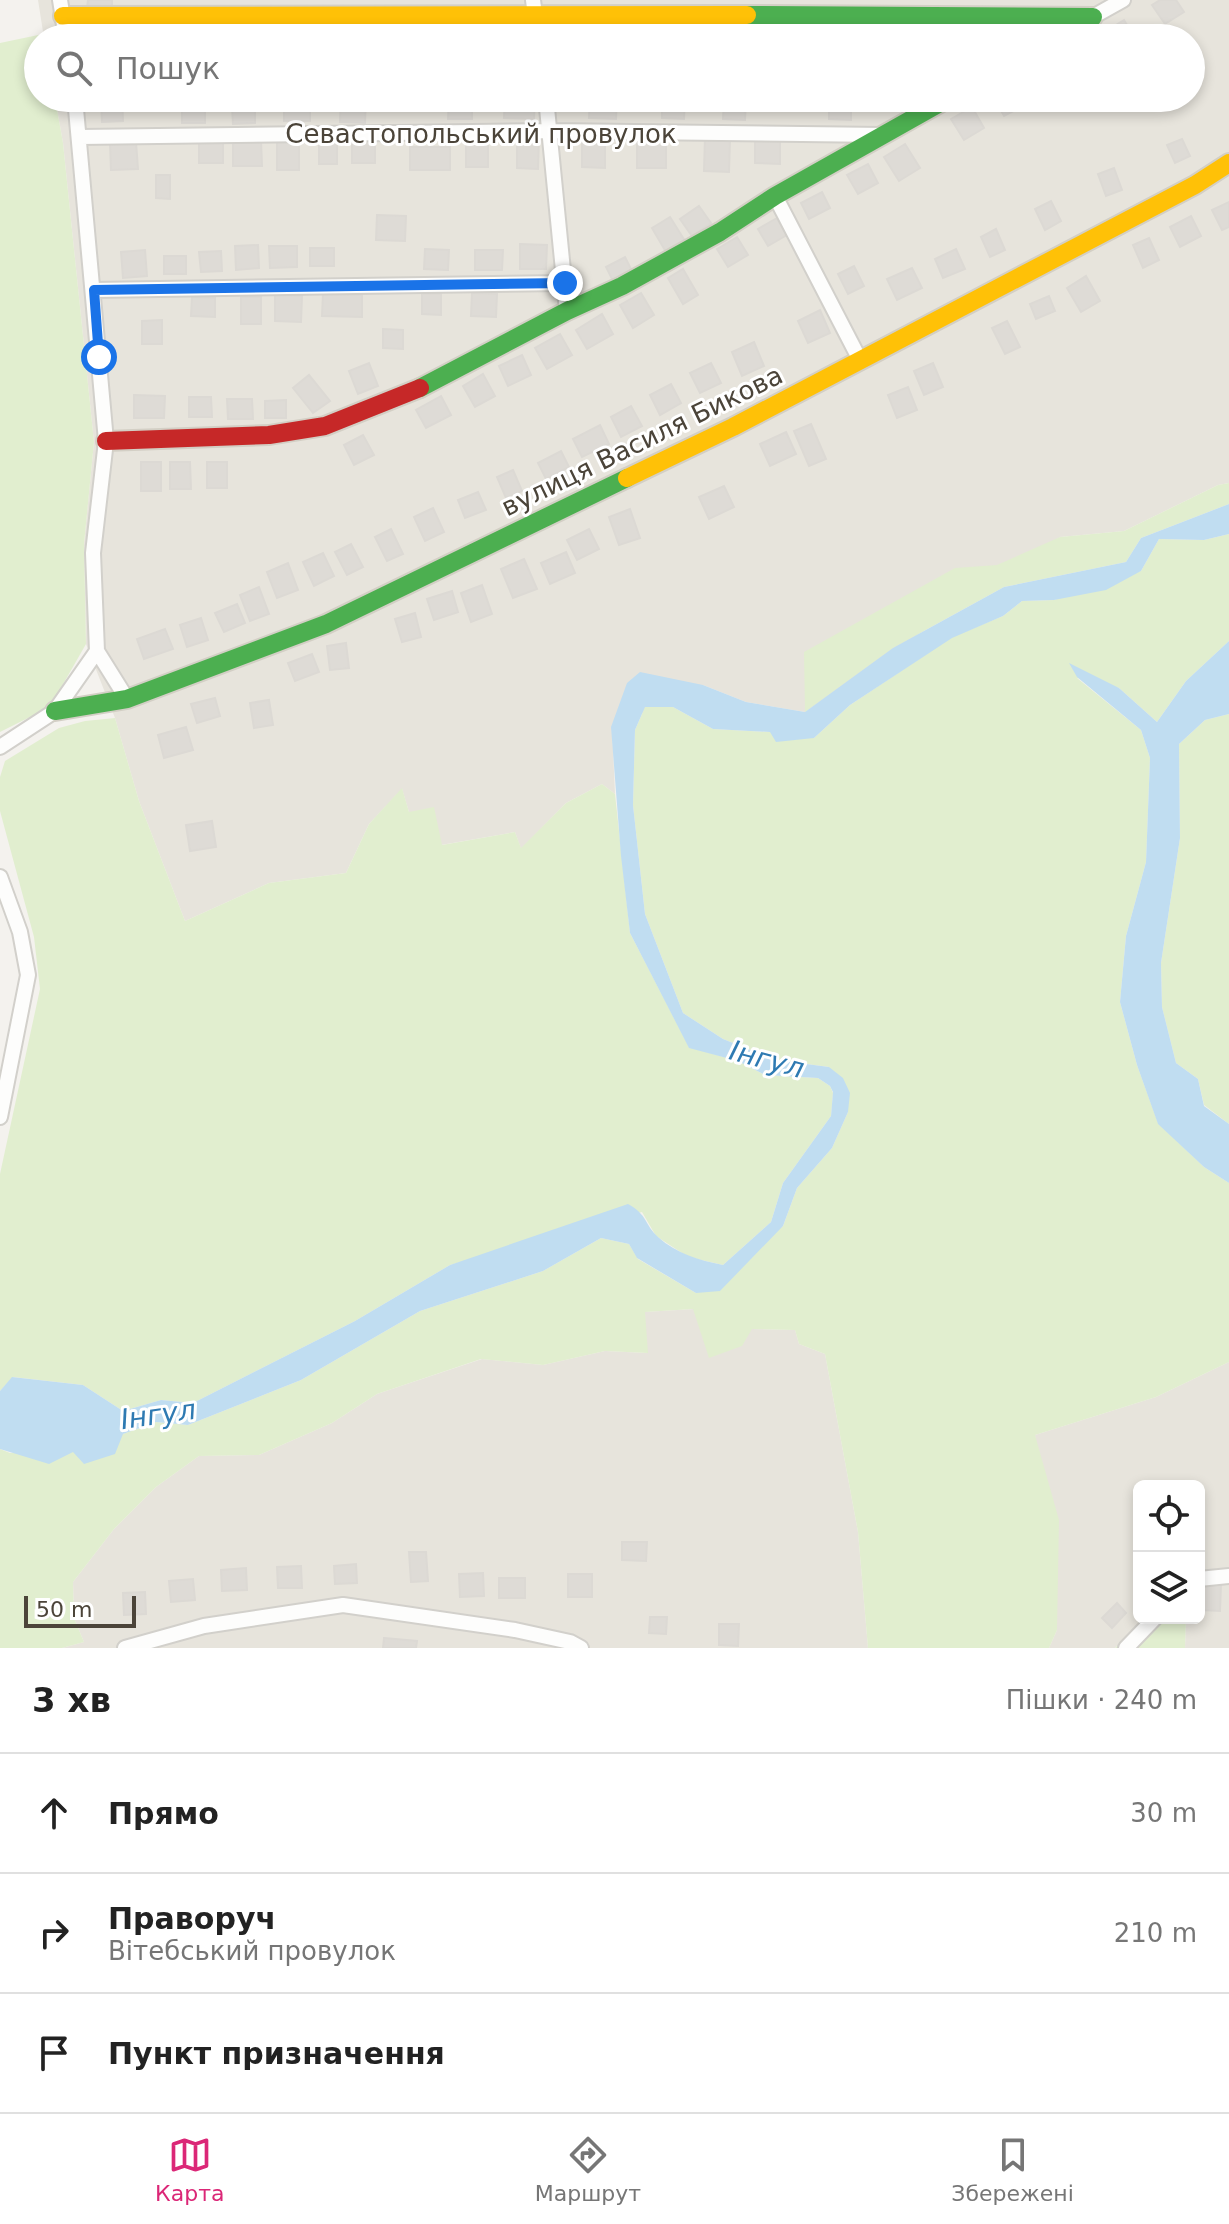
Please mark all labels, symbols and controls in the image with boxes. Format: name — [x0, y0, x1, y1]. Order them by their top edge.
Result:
search box — [24, 24, 1205, 112]
icon: search — [52, 46, 96, 90]
text: Пошук — [116, 51, 220, 86]
street label: Севастопольський провулок — [285, 119, 677, 149]
route end — [547, 265, 583, 301]
route start — [81, 339, 117, 375]
street label: вулиця Василя Бикова — [497, 360, 787, 522]
water label: Інгул — [726, 1034, 808, 1085]
water label: Інгул — [118, 1393, 198, 1436]
map controls — [1133, 1480, 1205, 1624]
button: locate — [1133, 1480, 1205, 1552]
button: layers — [1133, 1552, 1205, 1624]
scale bar — [24, 1592, 136, 1628]
text: 50 m — [36, 1597, 92, 1622]
text: 3 хв — [32, 1680, 111, 1720]
text: Пішки · 240 m — [1006, 1685, 1197, 1715]
icon: ahead — [32, 1791, 76, 1835]
text: Прямо — [108, 1796, 219, 1831]
text: 30 m — [1130, 1798, 1197, 1828]
text: Праворуч — [108, 1901, 276, 1936]
icon: right — [32, 1911, 76, 1955]
text: 210 m — [1114, 1918, 1197, 1948]
text: Вітебський провулок — [108, 1936, 396, 1966]
icon: arrive — [32, 2031, 76, 2075]
text: Пункт призначення — [108, 2036, 445, 2071]
tab: Карта — [155, 2133, 224, 2206]
tab: Маршрут — [535, 2133, 641, 2206]
tab: Збережені — [951, 2133, 1074, 2206]

